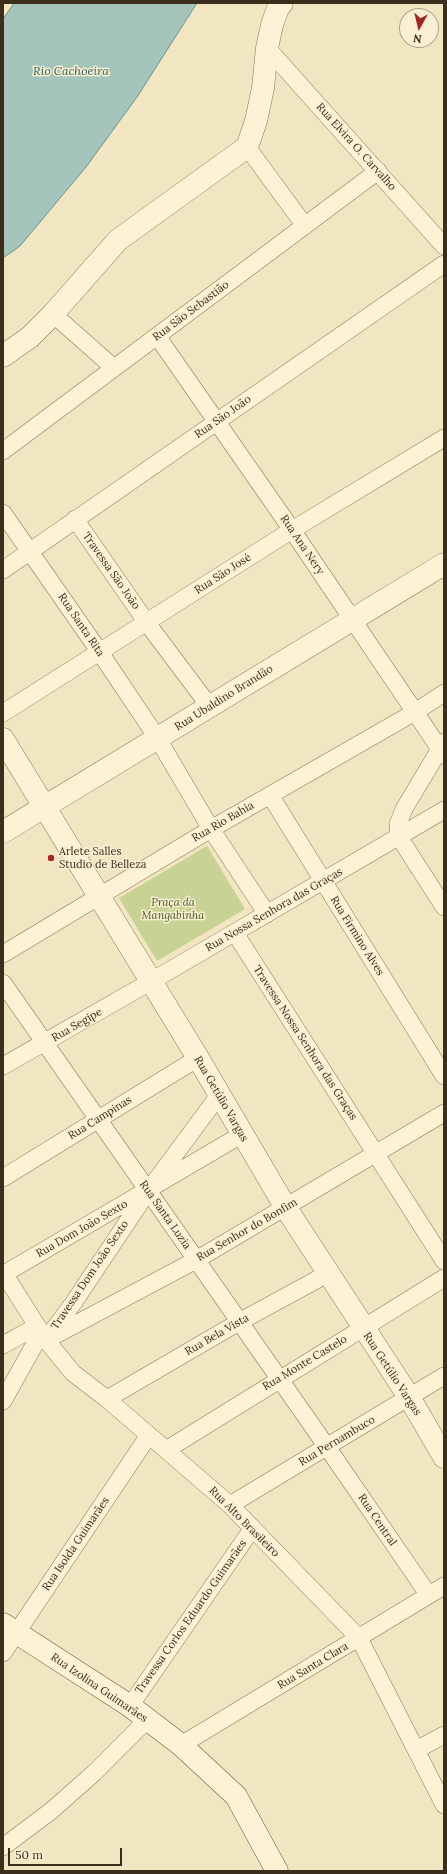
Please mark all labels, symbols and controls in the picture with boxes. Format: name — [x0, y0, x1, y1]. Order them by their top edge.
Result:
north arrow — [399, 8, 439, 48]
text: N — [412, 31, 423, 46]
water label: Rio Cachoeira — [33, 65, 109, 79]
street label: Rua Elvira O. Carvalho — [313, 101, 399, 193]
street label: Rua São Sebastião — [150, 278, 232, 344]
street label: Rua São João — [192, 393, 254, 441]
street label: Rua Ana Nery — [277, 513, 327, 577]
street label: Travessa São João — [79, 530, 143, 612]
street label: Rua São José — [192, 551, 254, 597]
street label: Rua Santa Rita — [55, 591, 107, 659]
street label: Rua Ubaldino Brandão — [172, 662, 276, 734]
street label: Rua Rio Bahia — [190, 799, 256, 845]
place label: Arlete Salles Studio de Belleza — [59, 845, 146, 871]
marker: Arlete Salles Studio de Belleza — [46, 853, 56, 863]
street label: Rua Nossa Senhora das Graças — [203, 865, 345, 955]
street label: Rua Firmino Alves — [327, 894, 387, 978]
park label: Praça da Mangabinha — [142, 896, 204, 922]
street label: Travessa Nossa Senhora das Graças — [250, 963, 360, 1123]
street label: Rua Segipe — [49, 1005, 105, 1045]
street label: Rua Getúlio Vargas — [191, 1054, 251, 1144]
street label: Rua Campinas — [66, 1093, 134, 1143]
street label: Rua Santa Luzia — [136, 1178, 194, 1252]
street label: Rua Senhor do Bonfim — [194, 1196, 300, 1264]
street label: Rua Dom João Sexto — [34, 1197, 130, 1261]
street label: Travessa Dom João Sexto — [49, 1218, 131, 1332]
street label: Rua Bela Vista — [183, 1311, 251, 1359]
street label: Rua Getúlio Vargas — [360, 1330, 424, 1418]
street label: Rua Monte Castelo — [260, 1333, 350, 1393]
street label: Rua Pernambuco — [296, 1413, 378, 1469]
street label: Rua Alto Brasileiro — [206, 1484, 282, 1560]
street label: Rua Central — [355, 1491, 399, 1549]
street label: Rua Isolda Guimarães — [40, 1495, 112, 1593]
street label: Travessa Corlos Eduardo Guimarães — [133, 1538, 249, 1696]
street label: Rua Santa Clara — [275, 1640, 351, 1692]
street label: Rua Izolina Guimarães — [48, 1651, 150, 1725]
scale bar — [10, 1840, 124, 1866]
text: 50 m — [15, 1847, 43, 1862]

